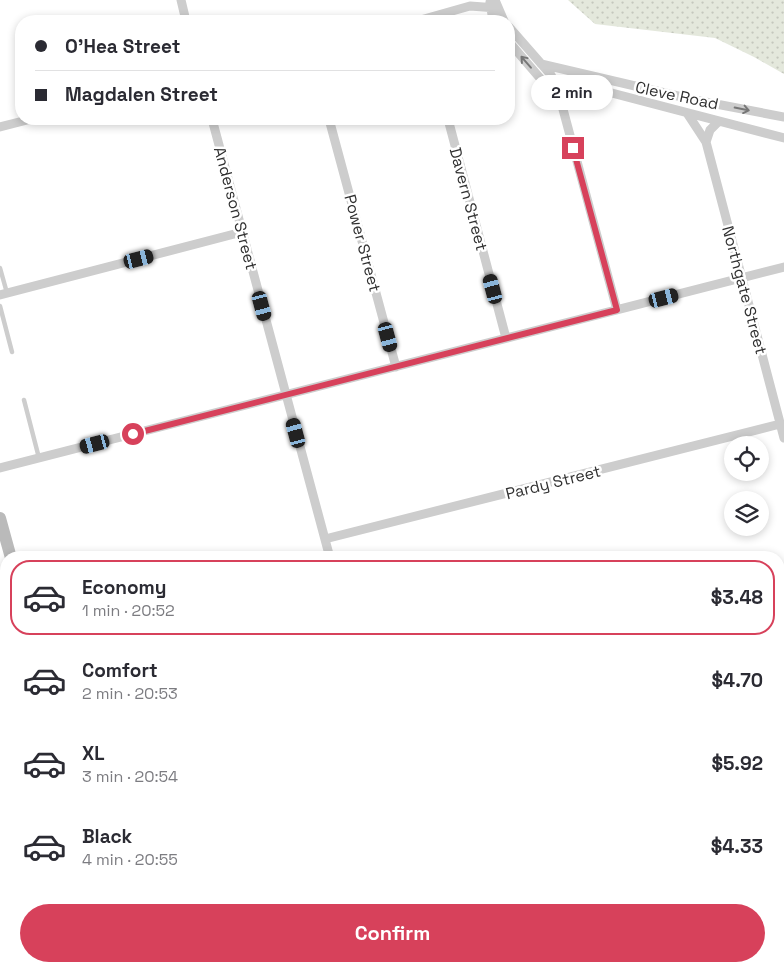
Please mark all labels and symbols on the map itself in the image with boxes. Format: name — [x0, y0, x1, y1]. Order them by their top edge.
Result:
one-way arrow — [521, 55, 532, 68]
callout: 2 min — [532, 76, 614, 110]
street label: Cleve Road — [633, 76, 720, 115]
one-way arrow — [734, 104, 750, 114]
route end — [562, 137, 584, 159]
street label: Anderson Street — [209, 144, 262, 272]
street label: Davern Street — [445, 145, 492, 253]
street label: Power Street — [339, 192, 386, 294]
street label: Northgate Street — [717, 224, 772, 357]
car — [122, 248, 155, 270]
car — [481, 273, 504, 305]
car — [647, 287, 680, 309]
car — [250, 290, 273, 322]
car — [376, 321, 399, 353]
car — [284, 417, 307, 449]
route start — [122, 423, 144, 445]
car — [78, 433, 111, 455]
street label: Pardy Street — [503, 461, 603, 504]

